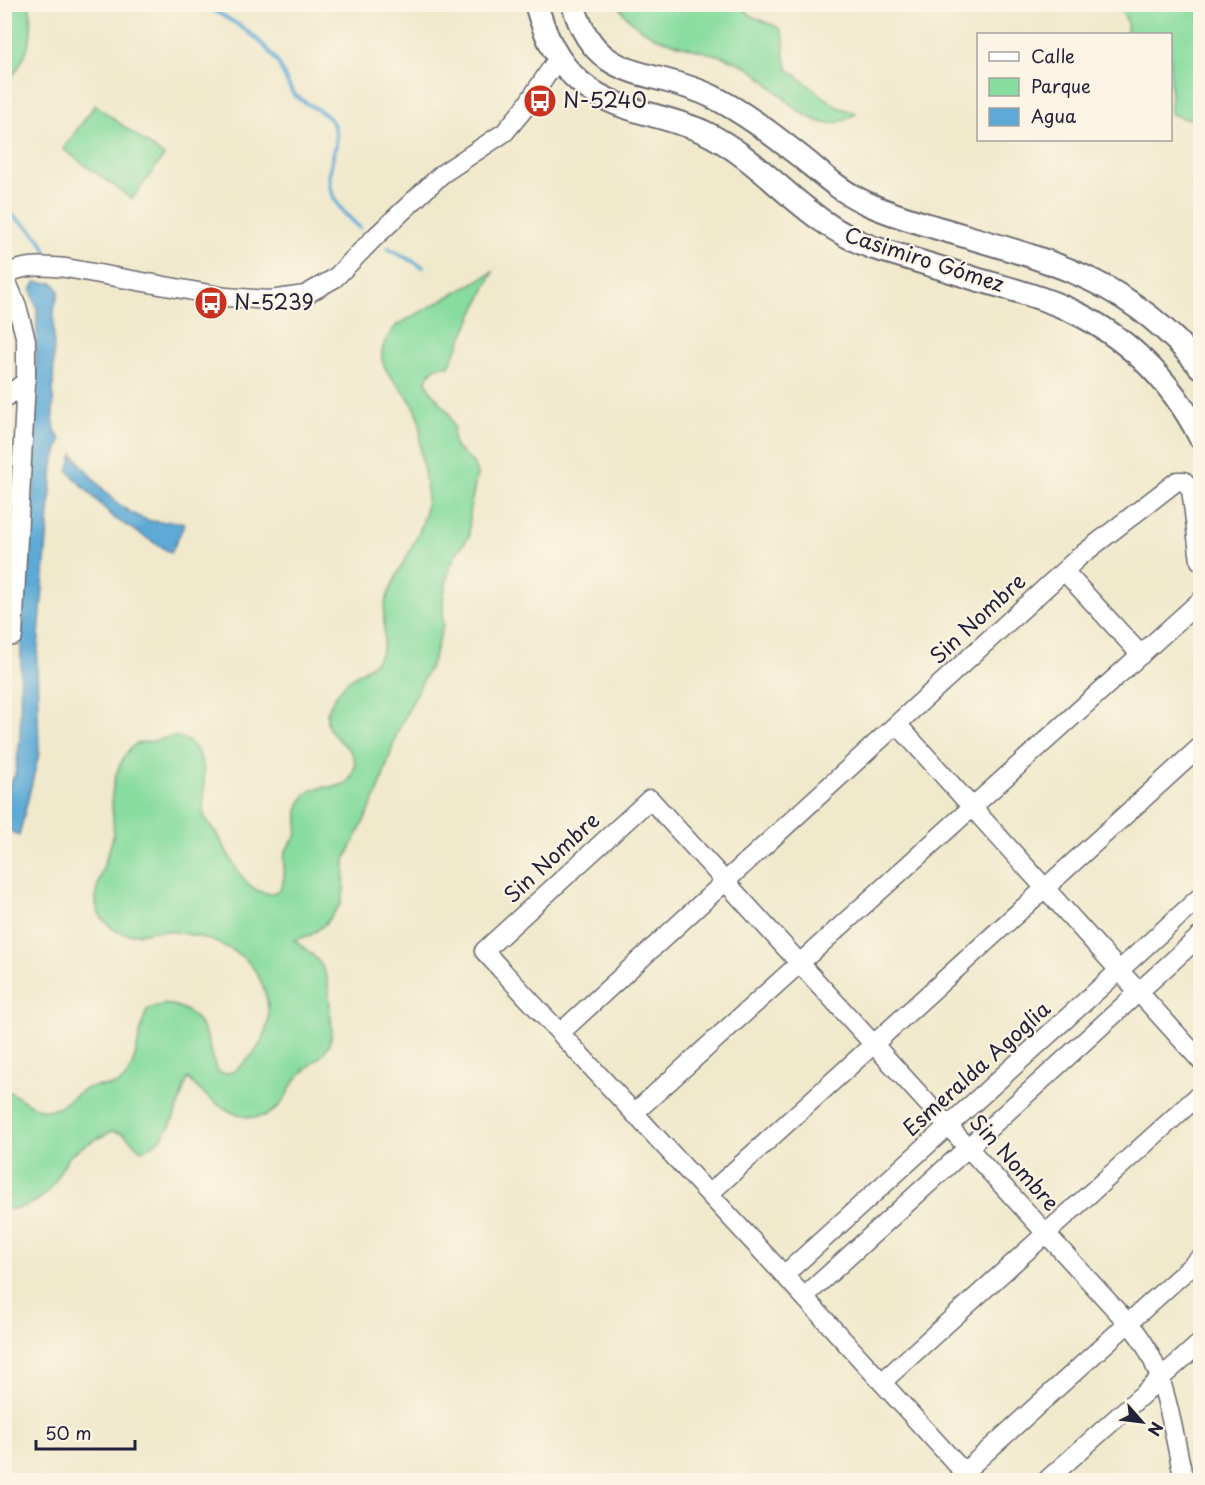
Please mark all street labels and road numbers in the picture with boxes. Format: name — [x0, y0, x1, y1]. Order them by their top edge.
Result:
street label: Casimiro Gómez — [841, 217, 1008, 299]
street label: Sin Nombre — [921, 565, 1032, 670]
street label: Sin Nombre — [495, 804, 606, 909]
street label: Esmeralda Agoglia — [895, 992, 1057, 1143]
street label: Sin Nombre — [963, 1106, 1068, 1217]

